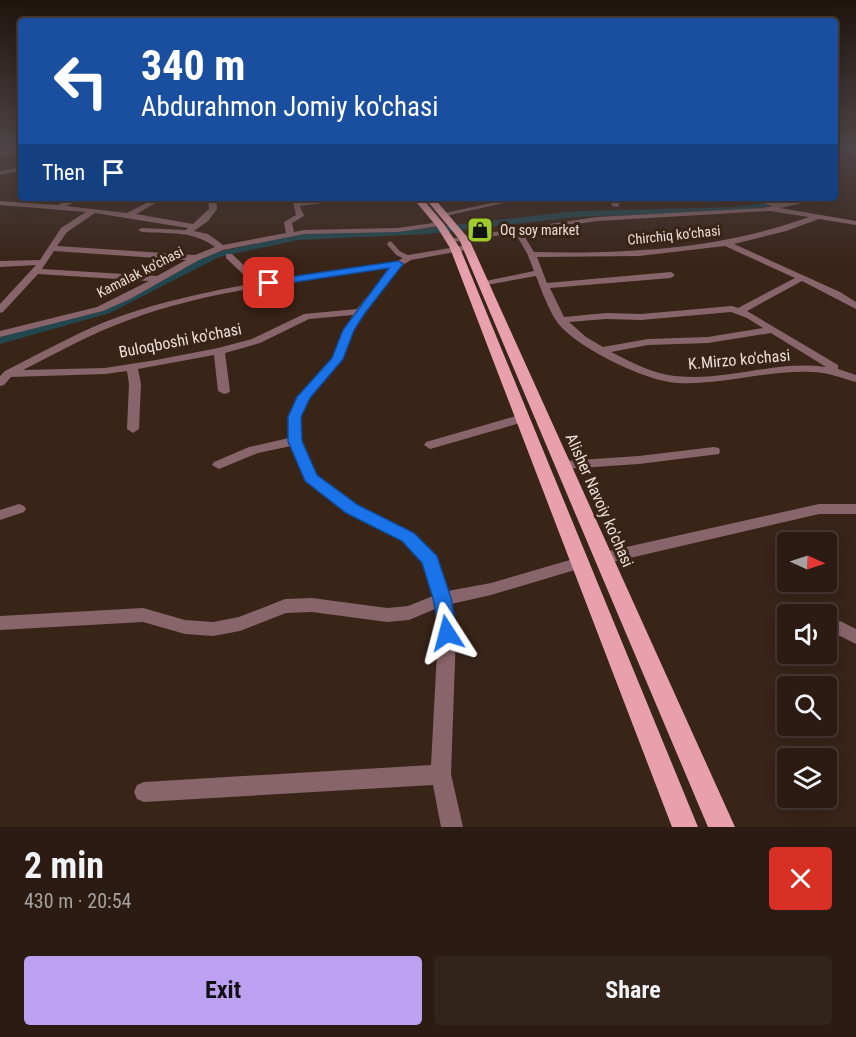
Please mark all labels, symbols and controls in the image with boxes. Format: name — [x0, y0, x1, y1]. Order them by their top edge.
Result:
text: 340 m — [141, 41, 246, 90]
icon: left — [42, 42, 120, 120]
text: Abdurahmon Jomiy ko'chasi — [141, 91, 439, 123]
icon: arrive — [97, 156, 130, 189]
text: Then — [42, 160, 85, 185]
shop icon: Oq soy market — [465, 215, 495, 245]
place label: Oq soy market — [500, 222, 579, 238]
street label: Chirchiq ko’chasi — [627, 222, 721, 248]
street label: Kamalak ko'chasi — [94, 243, 186, 301]
pin — [243, 257, 294, 308]
icon: arrive — [252, 266, 285, 299]
street label: Buloqboshi ko'chasi — [117, 319, 243, 362]
street label: K.Mirzo ko'chasi — [687, 346, 791, 373]
street label: Alisher Navoiy ko'chasi — [562, 430, 638, 570]
north arrow — [777, 532, 837, 592]
map controls — [777, 532, 837, 808]
position arrow — [415, 601, 479, 665]
button: sound — [777, 604, 837, 664]
button: search — [777, 676, 837, 736]
button: layers — [777, 748, 837, 808]
text: 2 min — [24, 845, 104, 887]
button: close — [769, 847, 832, 910]
text: 430 m · 20:54 — [24, 889, 131, 913]
button: Exit — [24, 956, 422, 1025]
button: Share — [434, 956, 832, 1025]

